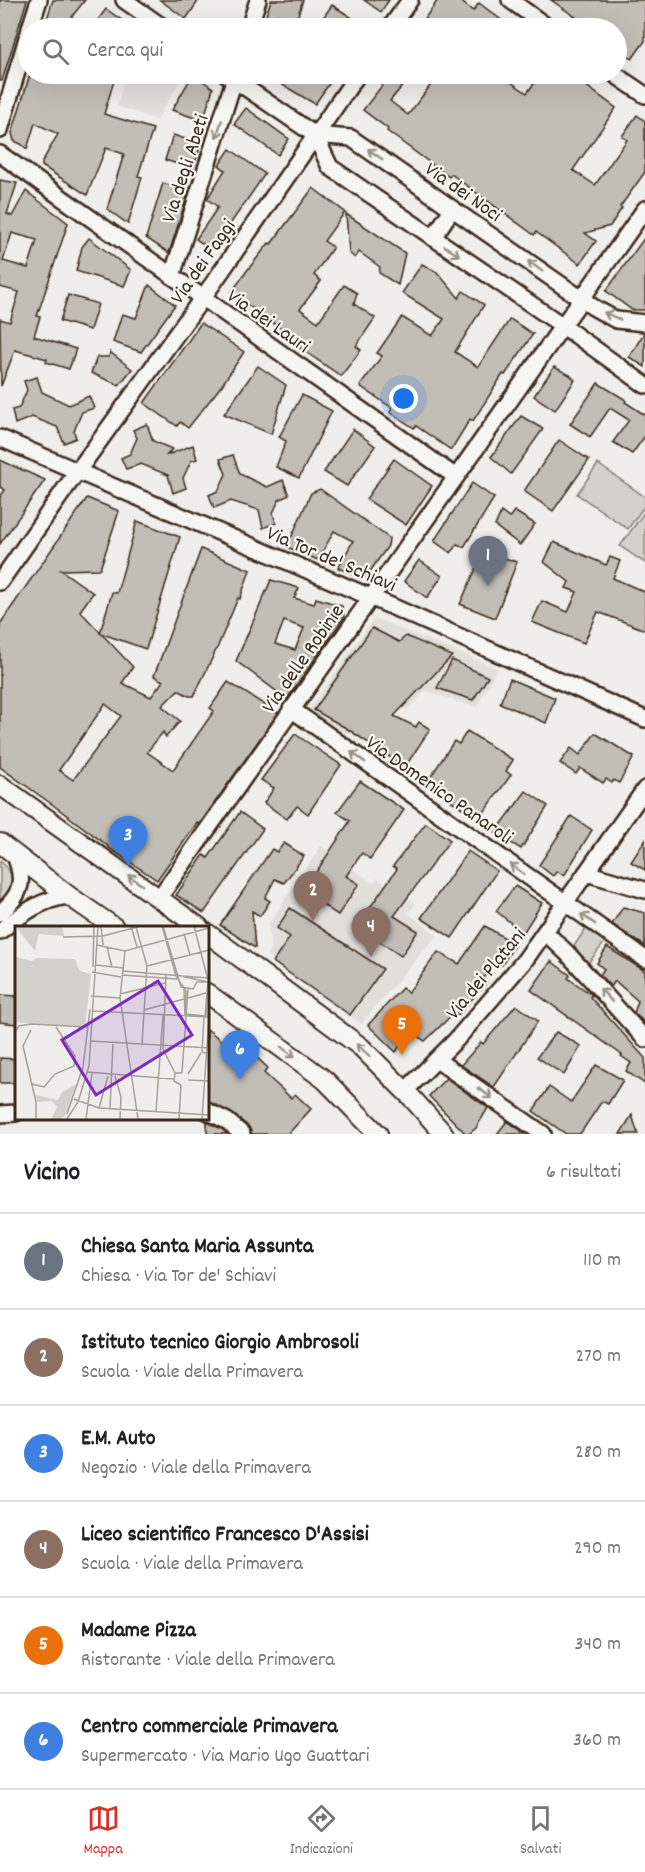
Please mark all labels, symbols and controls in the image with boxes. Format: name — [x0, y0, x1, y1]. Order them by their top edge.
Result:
search box — [18, 18, 627, 84]
icon: search — [39, 35, 72, 68]
text: Cerca qui — [87, 36, 163, 67]
street label: Via degli Abeti — [155, 111, 218, 227]
one-way arrow — [212, 119, 223, 138]
one-way arrow — [367, 148, 383, 160]
street label: Via dei Noci — [417, 156, 507, 231]
street label: Via dei Faggi — [164, 214, 245, 311]
one-way arrow — [444, 245, 460, 257]
one-way arrow — [527, 260, 543, 272]
street label: Via dei Lauri — [220, 283, 315, 362]
one-way arrow — [603, 310, 621, 322]
your location — [389, 384, 418, 413]
street label: Via Tor de' Schiavi — [261, 520, 401, 602]
pin: 1 — [468, 536, 508, 586]
street label: Via delle Robinie — [256, 599, 353, 720]
street label: Via Domenico Panaroli — [359, 729, 518, 854]
one-way arrow — [350, 751, 366, 763]
pin: 3 — [108, 816, 148, 866]
one-way arrow — [510, 863, 526, 876]
pin: 2 — [294, 872, 332, 921]
one-way arrow — [127, 874, 143, 886]
pin: 4 — [352, 908, 391, 957]
one-way arrow — [580, 913, 596, 925]
street label: Via dei Platani — [440, 922, 535, 1027]
inset map — [15, 926, 208, 1119]
one-way arrow — [599, 988, 613, 1003]
pin: 5 — [382, 1006, 422, 1055]
pin: 6 — [220, 1030, 260, 1080]
one-way arrow — [356, 1043, 371, 1057]
one-way arrow — [280, 1046, 296, 1058]
one-way arrow — [476, 1087, 493, 1099]
text: Vicino — [24, 1155, 80, 1192]
text: 6 risultati — [546, 1159, 621, 1187]
text: Chiesa Santa Maria Assunta — [81, 1232, 313, 1263]
text: 1 — [41, 1247, 46, 1275]
text: 110 m — [583, 1247, 621, 1275]
text: Chiesa · Via Tor de' Schiavi — [81, 1263, 276, 1291]
text: Istituto tecnico Giorgio Ambrosoli — [81, 1328, 359, 1359]
text: 2 — [39, 1343, 48, 1371]
text: 270 m — [575, 1343, 621, 1371]
text: Scuola · Viale della Primavera — [81, 1359, 303, 1387]
text: E.M. Auto — [81, 1424, 156, 1455]
text: 3 — [39, 1439, 48, 1467]
text: 280 m — [575, 1439, 621, 1467]
text: Negozio · Viale della Primavera — [81, 1455, 311, 1483]
text: Liceo scientifico Francesco D'Assisi — [81, 1520, 369, 1551]
text: 4 — [39, 1535, 48, 1563]
text: 290 m — [574, 1535, 621, 1563]
text: Scuola · Viale della Primavera — [81, 1551, 303, 1579]
text: Madame Pizza — [81, 1616, 196, 1647]
text: 5 — [39, 1631, 48, 1659]
text: 340 m — [575, 1631, 621, 1659]
text: Ristorante · Viale della Primavera — [81, 1647, 335, 1675]
text: Centro commerciale Primavera — [81, 1712, 338, 1743]
text: 6 — [39, 1727, 48, 1755]
text: 360 m — [573, 1727, 621, 1755]
text: Supermercato · Via Mario Ugo Guattari — [81, 1743, 369, 1771]
tab: Mappa — [84, 1802, 123, 1861]
tab: Indicazioni — [290, 1802, 353, 1861]
tab: Salvati — [520, 1802, 561, 1861]

